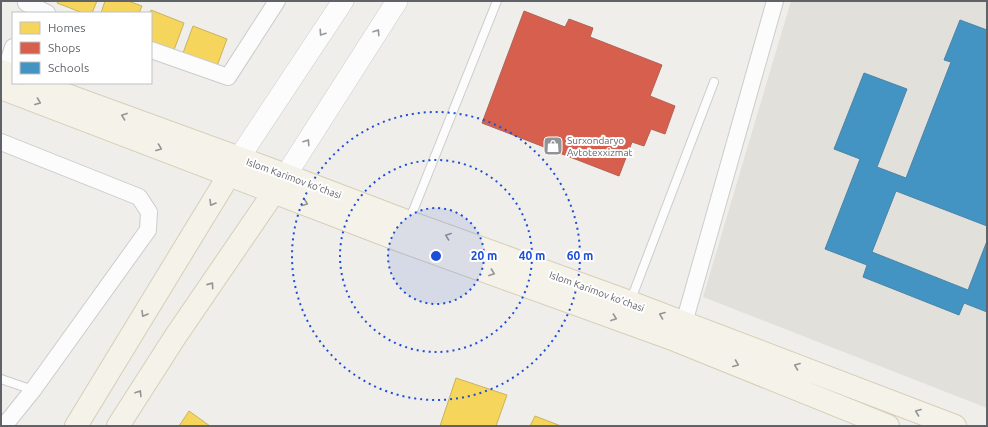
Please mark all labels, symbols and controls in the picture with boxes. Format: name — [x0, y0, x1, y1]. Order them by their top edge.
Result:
legend — [12, 12, 152, 84]
text: Homes — [48, 21, 86, 34]
one-way arrow — [320, 29, 327, 36]
one-way arrow — [373, 29, 380, 36]
text: Shops — [48, 41, 80, 54]
text: Schools — [48, 61, 89, 74]
one-way arrow — [34, 97, 41, 105]
one-way arrow — [120, 112, 127, 120]
shop icon: Surxondaryo Avtotexxizmat — [542, 135, 564, 157]
place label: Surxondaryo Avtotexxizmat — [567, 135, 633, 158]
one-way arrow — [303, 139, 310, 146]
one-way arrow — [156, 143, 163, 151]
street label: Islom Karimov ko'chasi — [245, 156, 343, 201]
one-way arrow — [209, 199, 216, 206]
one-way arrow — [301, 199, 308, 207]
one-way arrow — [445, 232, 452, 240]
centre of rings — [429, 249, 443, 263]
text: 20 m — [471, 249, 497, 262]
text: 40 m — [519, 249, 545, 262]
text: 60 m — [567, 249, 593, 262]
one-way arrow — [489, 269, 496, 277]
street label: Islom Karimov ko'chasi — [548, 269, 646, 314]
one-way arrow — [206, 282, 213, 289]
one-way arrow — [142, 310, 149, 317]
one-way arrow — [659, 311, 666, 319]
one-way arrow — [611, 313, 618, 321]
one-way arrow — [732, 360, 739, 368]
one-way arrow — [793, 363, 800, 371]
one-way arrow — [135, 390, 142, 397]
one-way arrow — [915, 409, 922, 417]

